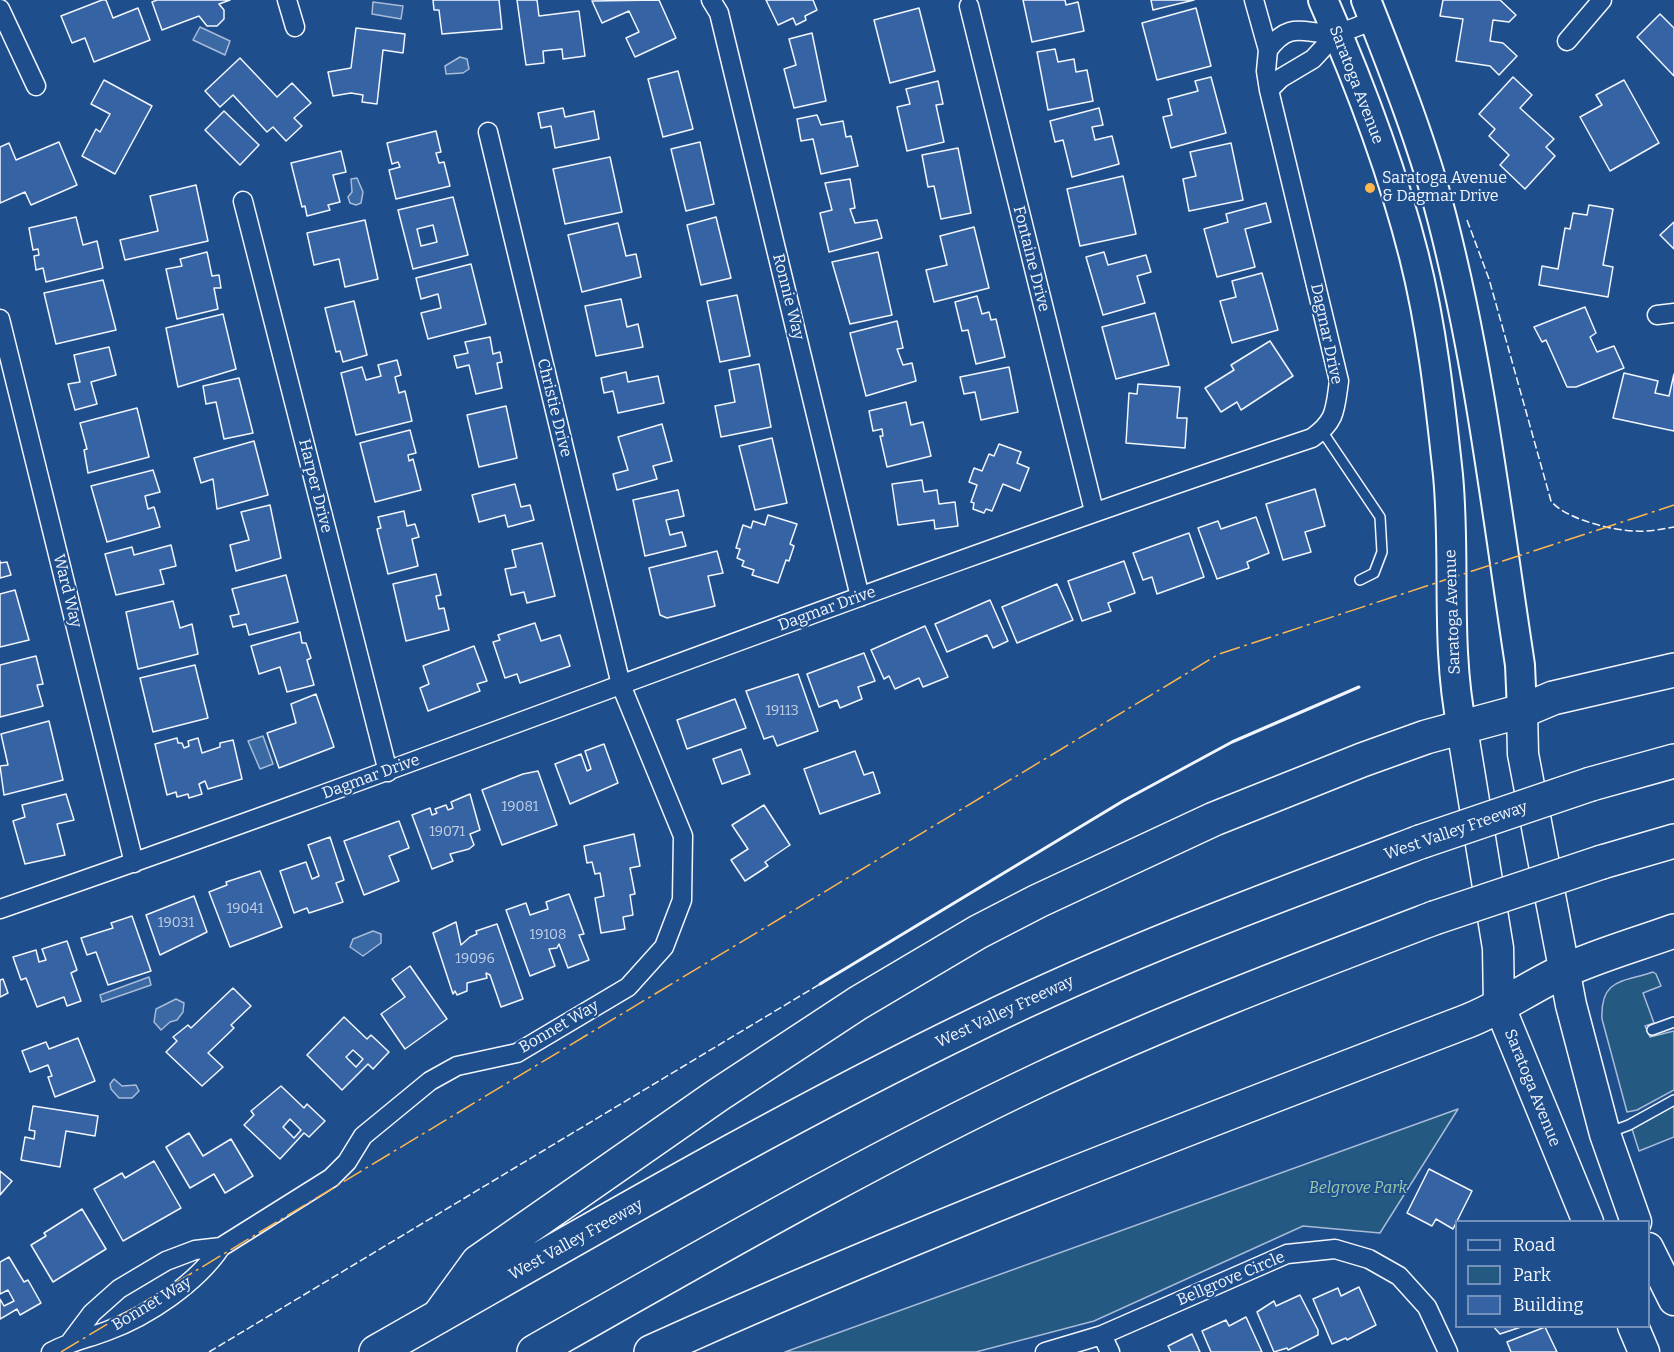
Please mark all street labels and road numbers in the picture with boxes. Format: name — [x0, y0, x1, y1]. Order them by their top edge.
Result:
street label: Saratoga Avenue — [1325, 23, 1387, 147]
street label: Fontaine Drive — [1009, 204, 1053, 314]
street label: Ronnie Way — [768, 252, 808, 342]
street label: Dagmar Drive — [1306, 282, 1346, 386]
street label: Christie Drive — [532, 357, 576, 459]
street label: Harper Drive — [294, 437, 336, 535]
street label: Saratoga Avenue — [1441, 549, 1465, 675]
street label: Ward Way — [49, 552, 85, 630]
street label: Dagmar Drive — [776, 582, 878, 636]
street label: Dagmar Drive — [320, 750, 422, 804]
street label: West Valley Freeway — [1382, 797, 1530, 865]
street label: West Valley Freeway — [933, 972, 1077, 1052]
street label: Bonnet Way — [516, 996, 602, 1058]
street label: Saratoga Avenue — [1500, 1026, 1564, 1150]
street label: West Valley Freeway — [506, 1195, 646, 1285]
street label: Bellgrove Circle — [1174, 1248, 1288, 1310]
street label: Bonnet Way — [109, 1273, 195, 1335]

